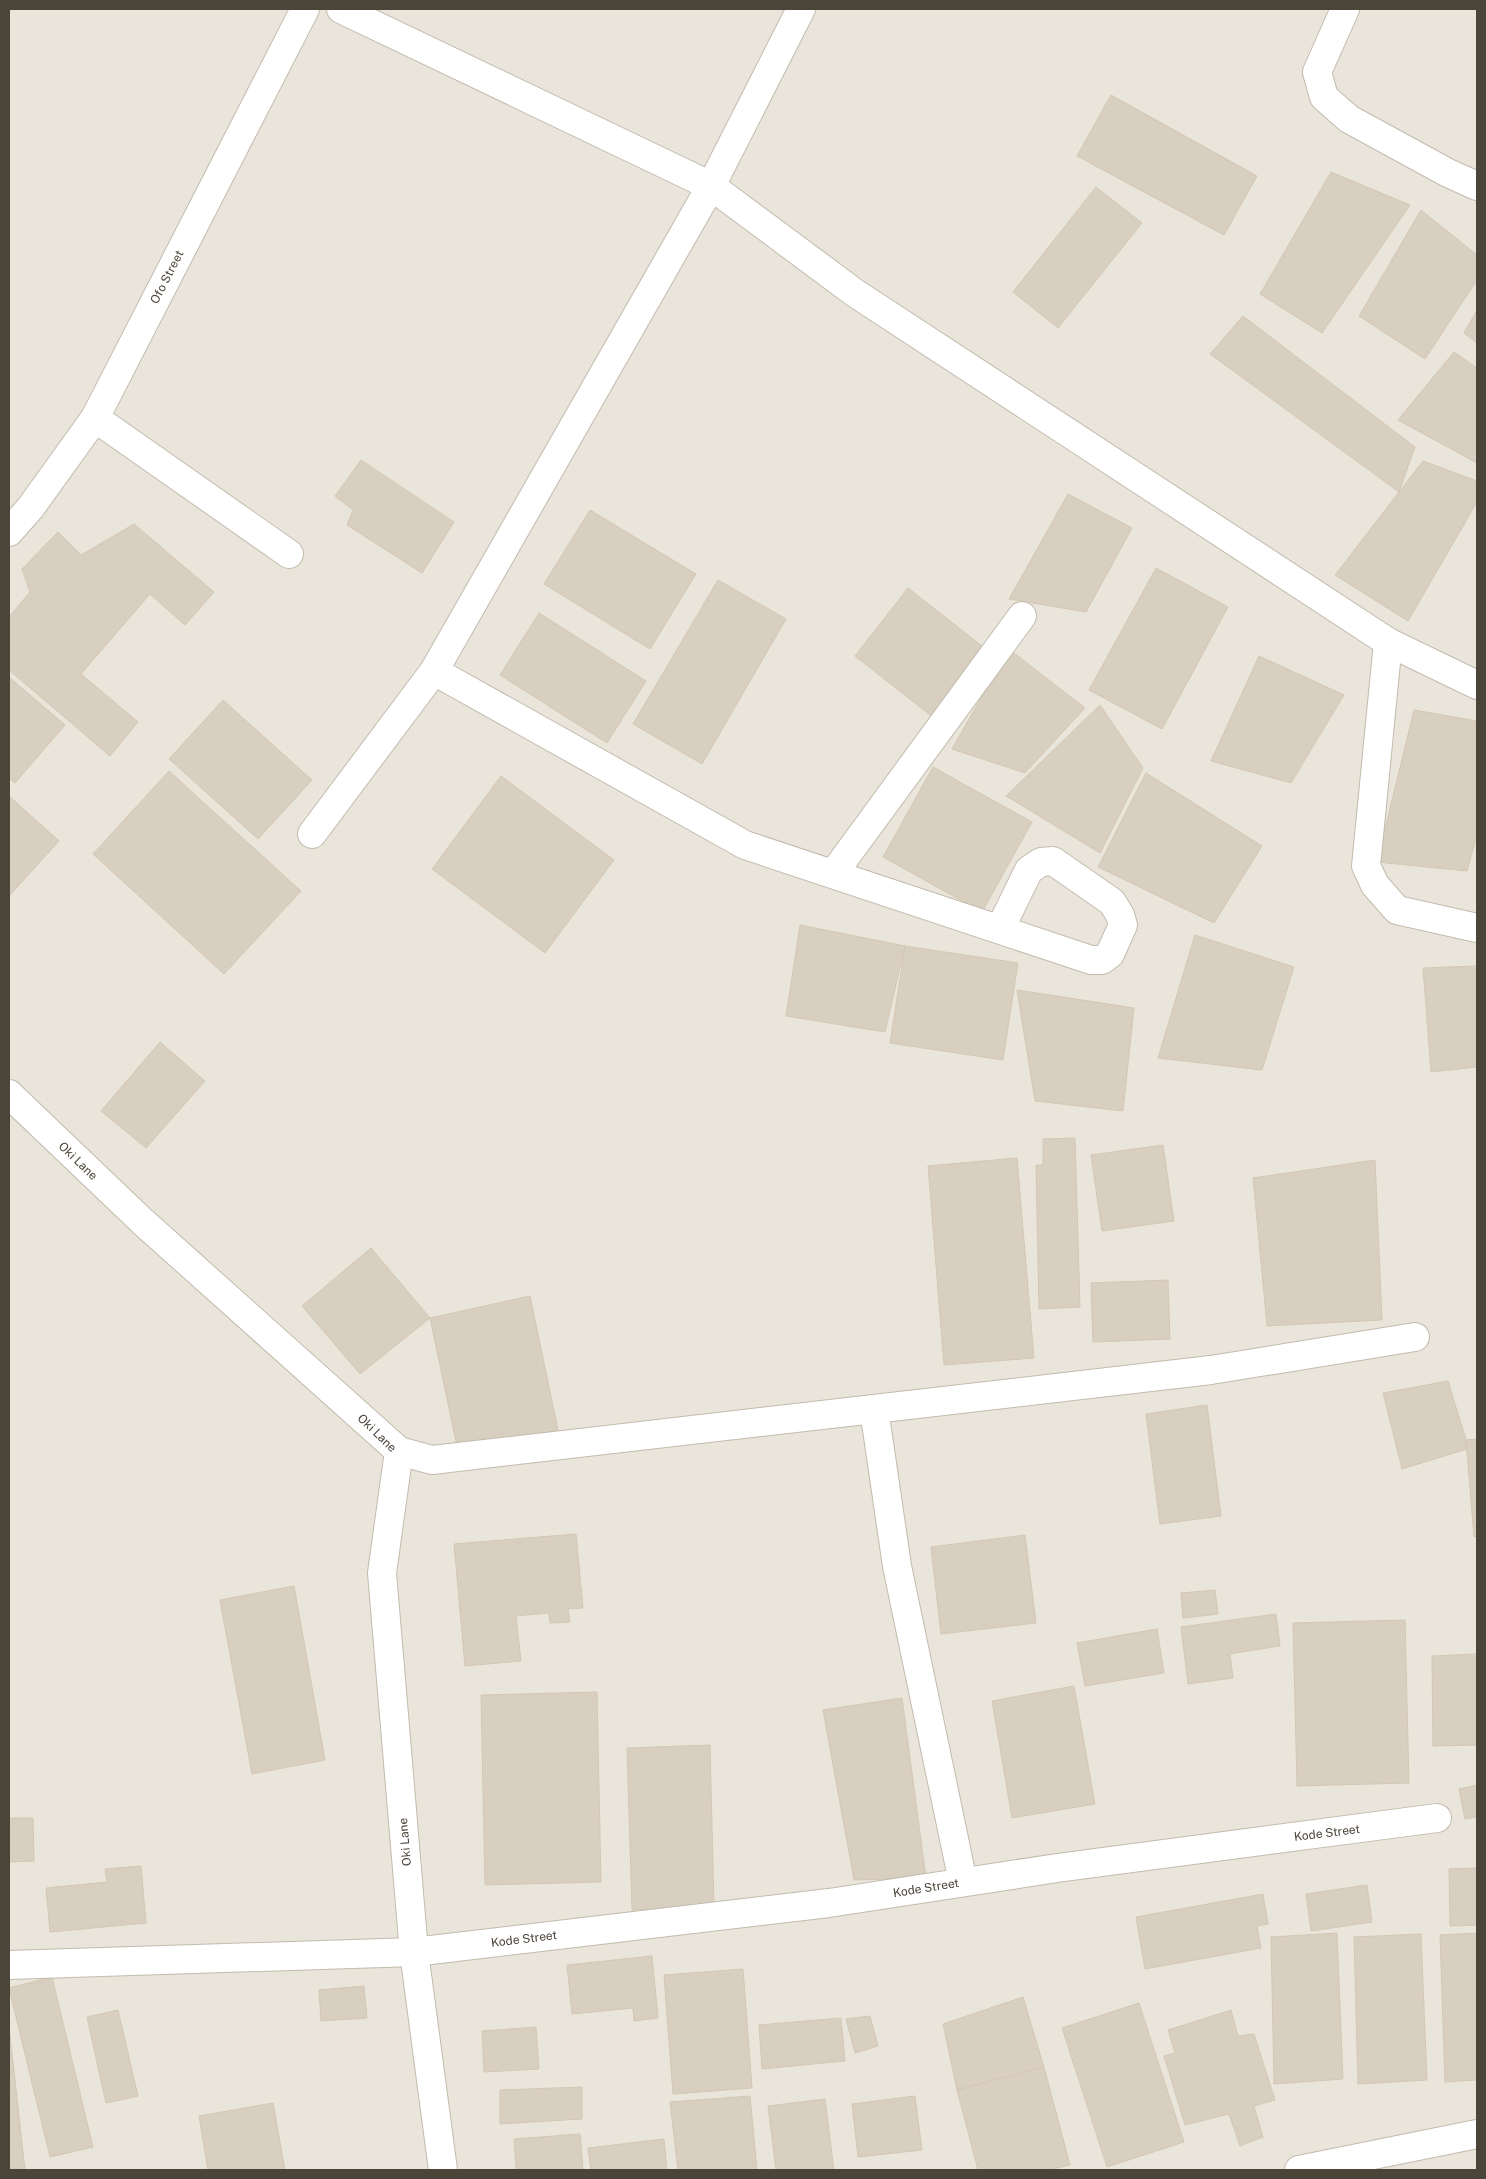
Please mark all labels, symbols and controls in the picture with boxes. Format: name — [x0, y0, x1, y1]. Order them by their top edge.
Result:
street label: Ofo Street — [148, 248, 187, 306]
street label: Oki Lane — [56, 1139, 100, 1183]
street label: Oki Lane — [355, 1411, 399, 1455]
street label: Oki Lane — [396, 1817, 414, 1867]
street label: Kode Street — [1293, 1822, 1361, 1844]
street label: Kode Street — [892, 1876, 960, 1900]
street label: Kode Street — [490, 1928, 558, 1950]

